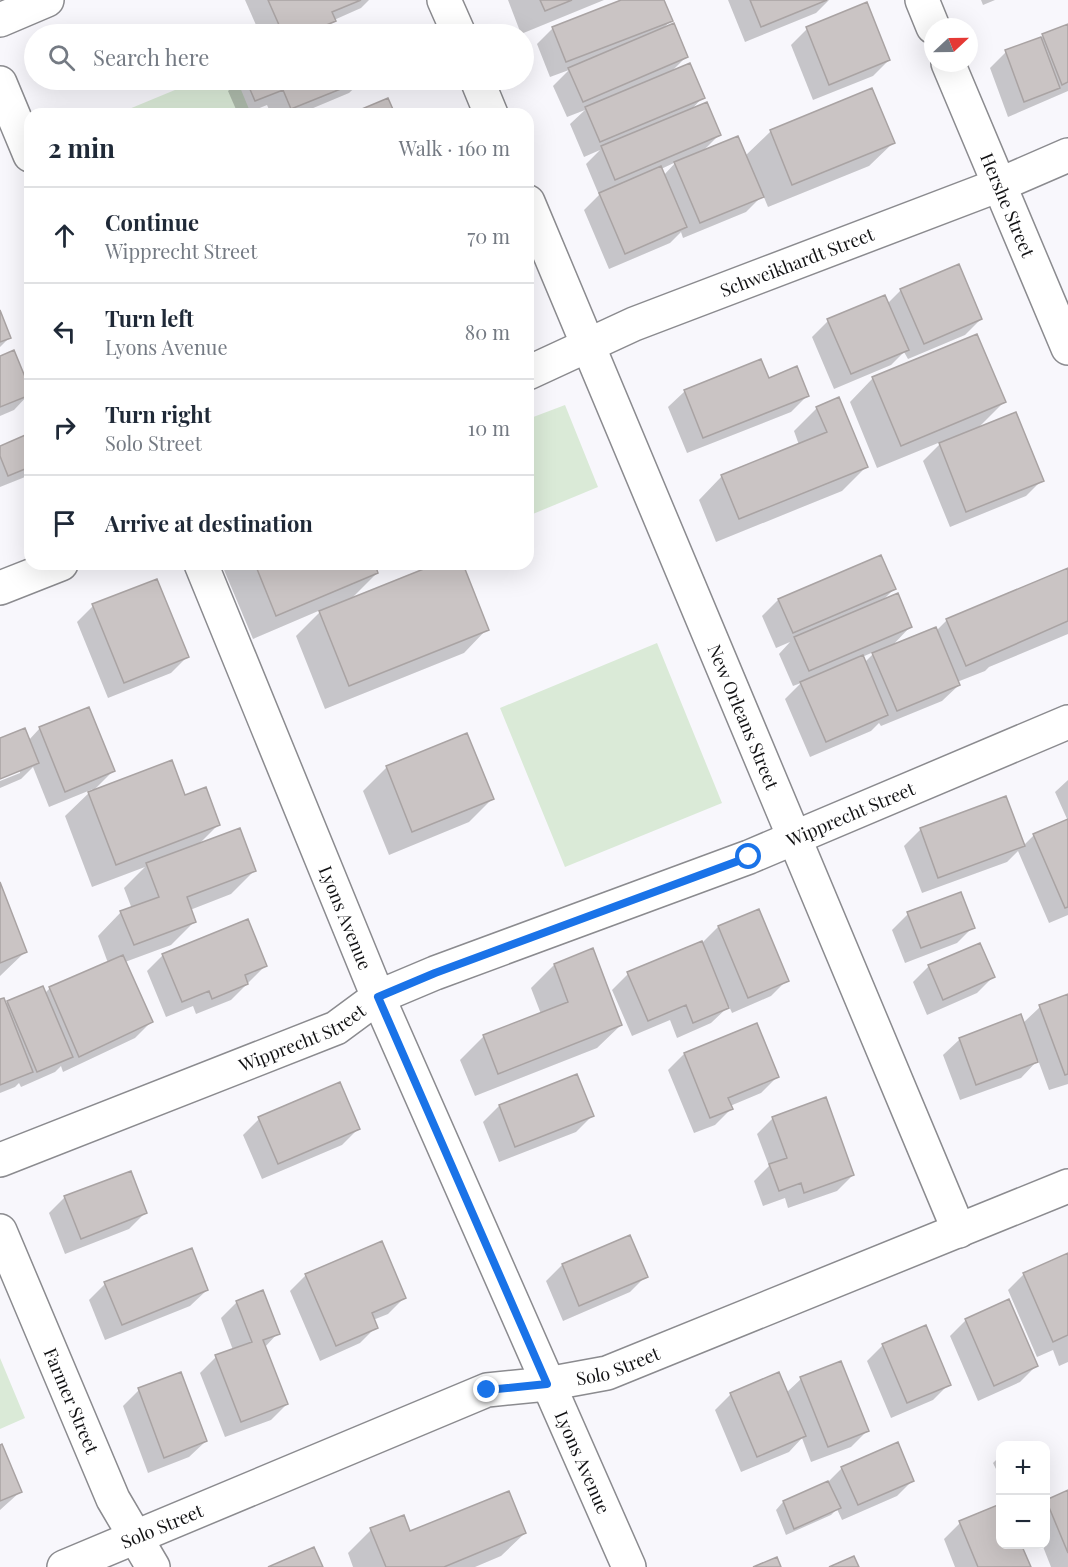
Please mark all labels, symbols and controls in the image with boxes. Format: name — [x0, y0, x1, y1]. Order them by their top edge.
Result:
north arrow — [924, 18, 978, 72]
search box — [24, 24, 534, 90]
icon: search — [45, 41, 78, 74]
text: Search here — [93, 42, 209, 72]
text: 2 min — [48, 130, 115, 165]
text: Walk · 160 m — [399, 134, 510, 161]
street label: Hershe Street — [975, 149, 1041, 261]
text: Continue — [105, 207, 199, 237]
icon: ahead — [48, 219, 81, 252]
text: 70 m — [467, 222, 510, 249]
street label: Schweikhardt Street — [716, 222, 878, 302]
text: Wipprecht Street — [105, 237, 257, 264]
text: Turn left — [105, 303, 194, 333]
icon: left — [48, 315, 81, 348]
text: 80 m — [465, 318, 510, 345]
text: Lyons Avenue — [105, 333, 228, 360]
text: Turn right — [105, 399, 211, 429]
icon: right — [48, 411, 81, 444]
text: 10 m — [468, 414, 510, 441]
text: Solo Street — [105, 429, 202, 456]
icon: arrive — [48, 507, 81, 540]
text: Arrive at destination — [105, 508, 313, 538]
street label: New Orleans Street — [703, 641, 785, 793]
street label: Wipprecht Street — [782, 776, 919, 852]
route start — [735, 843, 761, 869]
street label: Lyons Avenue — [314, 862, 378, 973]
street label: Wipprecht Street — [234, 998, 371, 1077]
street label: Solo Street — [574, 1341, 664, 1390]
street label: Farmer Street — [39, 1344, 105, 1458]
route end — [473, 1376, 499, 1402]
street label: Lyons Avenue — [550, 1407, 616, 1517]
map controls — [996, 1441, 1050, 1549]
button: + — [996, 1441, 1050, 1495]
button: − — [996, 1495, 1050, 1549]
street label: Solo Street — [117, 1498, 207, 1554]

